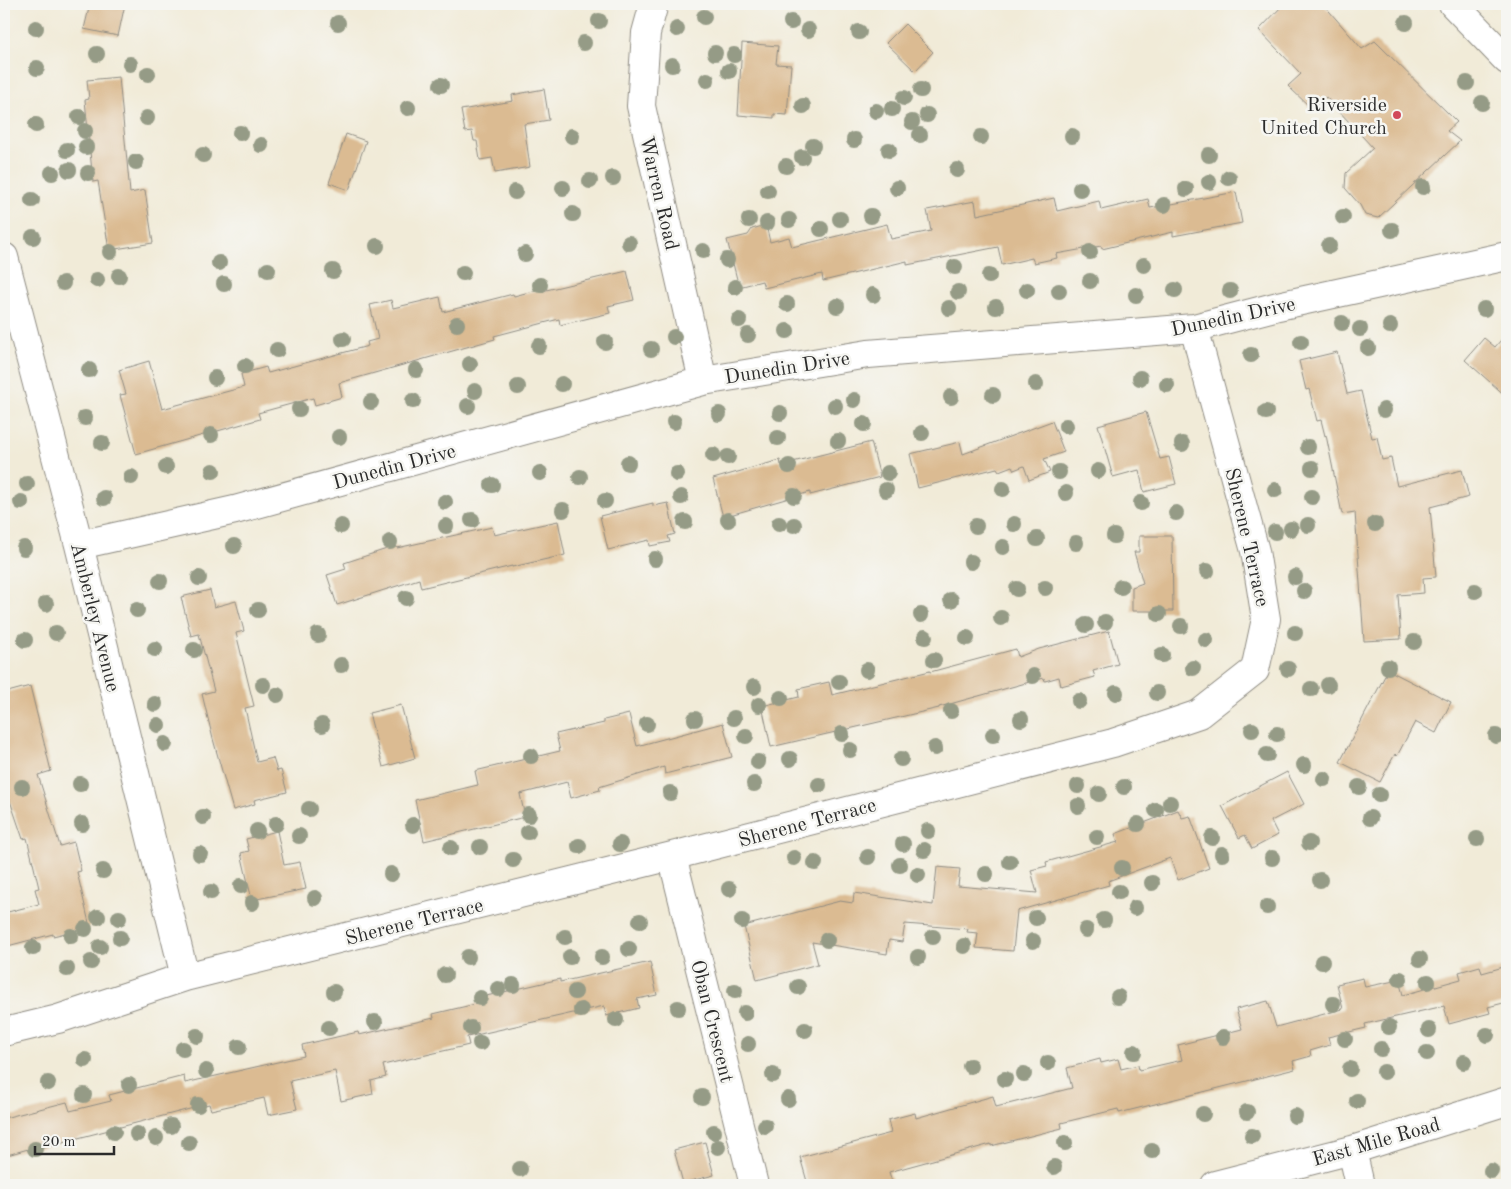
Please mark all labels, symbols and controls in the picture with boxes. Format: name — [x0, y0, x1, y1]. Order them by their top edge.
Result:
place label: Riverside United Church — [1260, 96, 1387, 139]
marker: Riverside United Church — [1391, 109, 1403, 121]
street label: Warren Road — [635, 135, 681, 252]
street label: Dunedin Drive — [1169, 295, 1297, 341]
street label: Dunedin Drive — [723, 349, 851, 389]
street label: Dunedin Drive — [331, 442, 458, 494]
street label: Sherene Terrace — [1220, 466, 1272, 609]
street label: Amberley Avenue — [66, 541, 122, 694]
street label: Sherene Terrace — [736, 796, 879, 852]
street label: Sherene Terrace — [343, 896, 486, 950]
street label: Oban Crescent — [686, 958, 736, 1085]
street label: East Mile Road — [1310, 1115, 1443, 1171]
scale bar — [35, 1124, 114, 1156]
text: 20 m — [42, 1135, 76, 1150]

